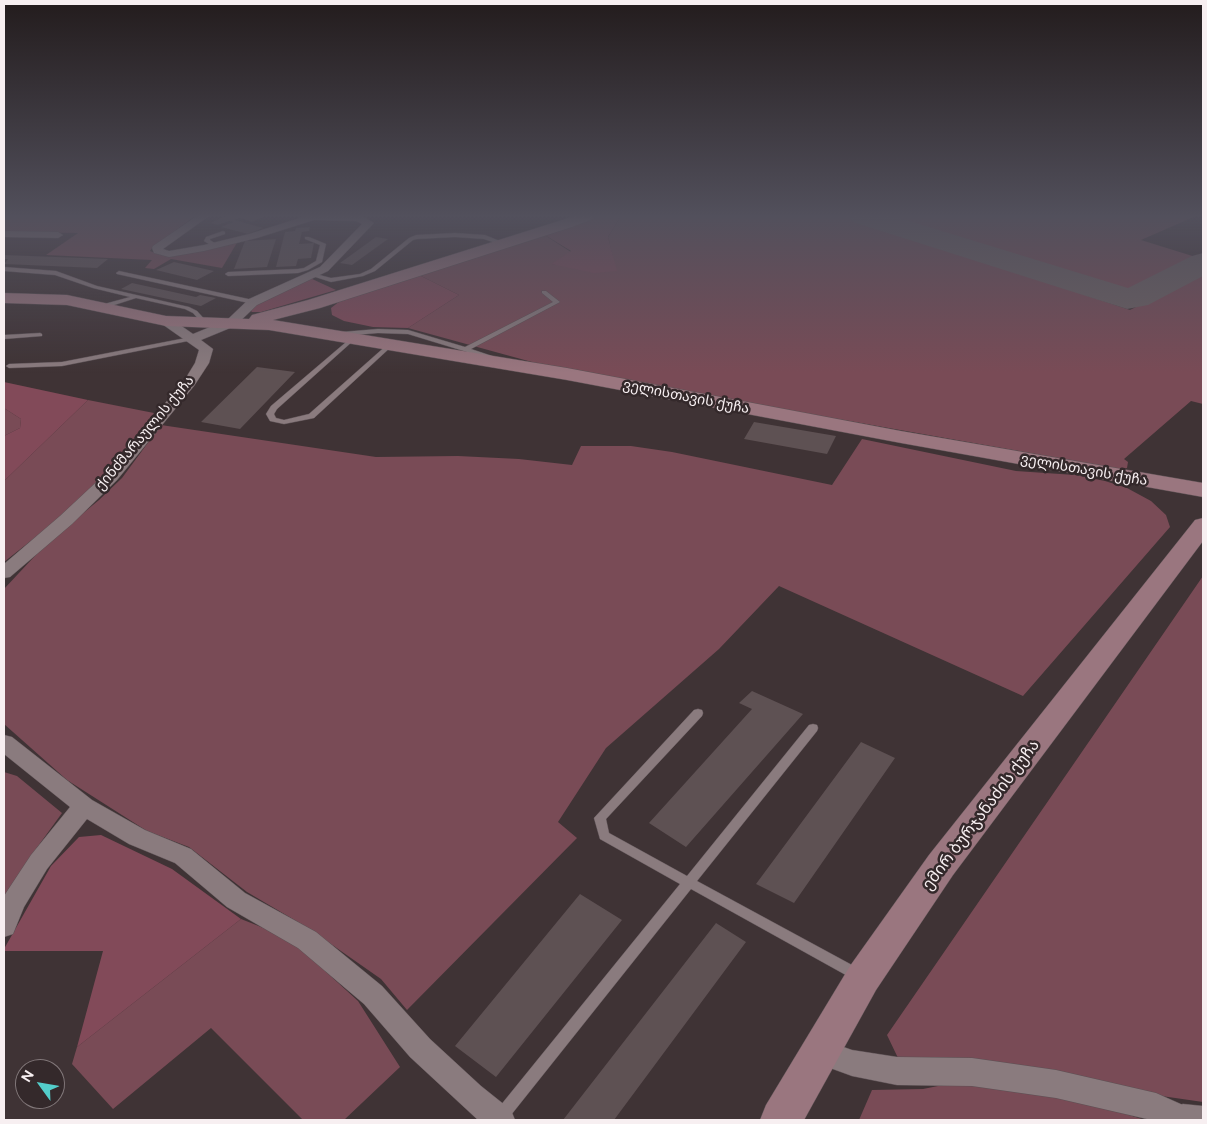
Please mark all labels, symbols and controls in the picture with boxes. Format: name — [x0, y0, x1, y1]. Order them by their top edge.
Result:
street label: ქინძმარაულის ქუჩა — [92, 372, 198, 494]
street label: ველისთავის ქუჩა — [621, 376, 751, 418]
street label: ველისთავის ქუჩა — [1019, 451, 1149, 489]
street label: ემირ ბურჯანაძის ქუჩა — [918, 736, 1044, 894]
north arrow — [15, 1059, 65, 1109]
text: N — [18, 1067, 38, 1085]

